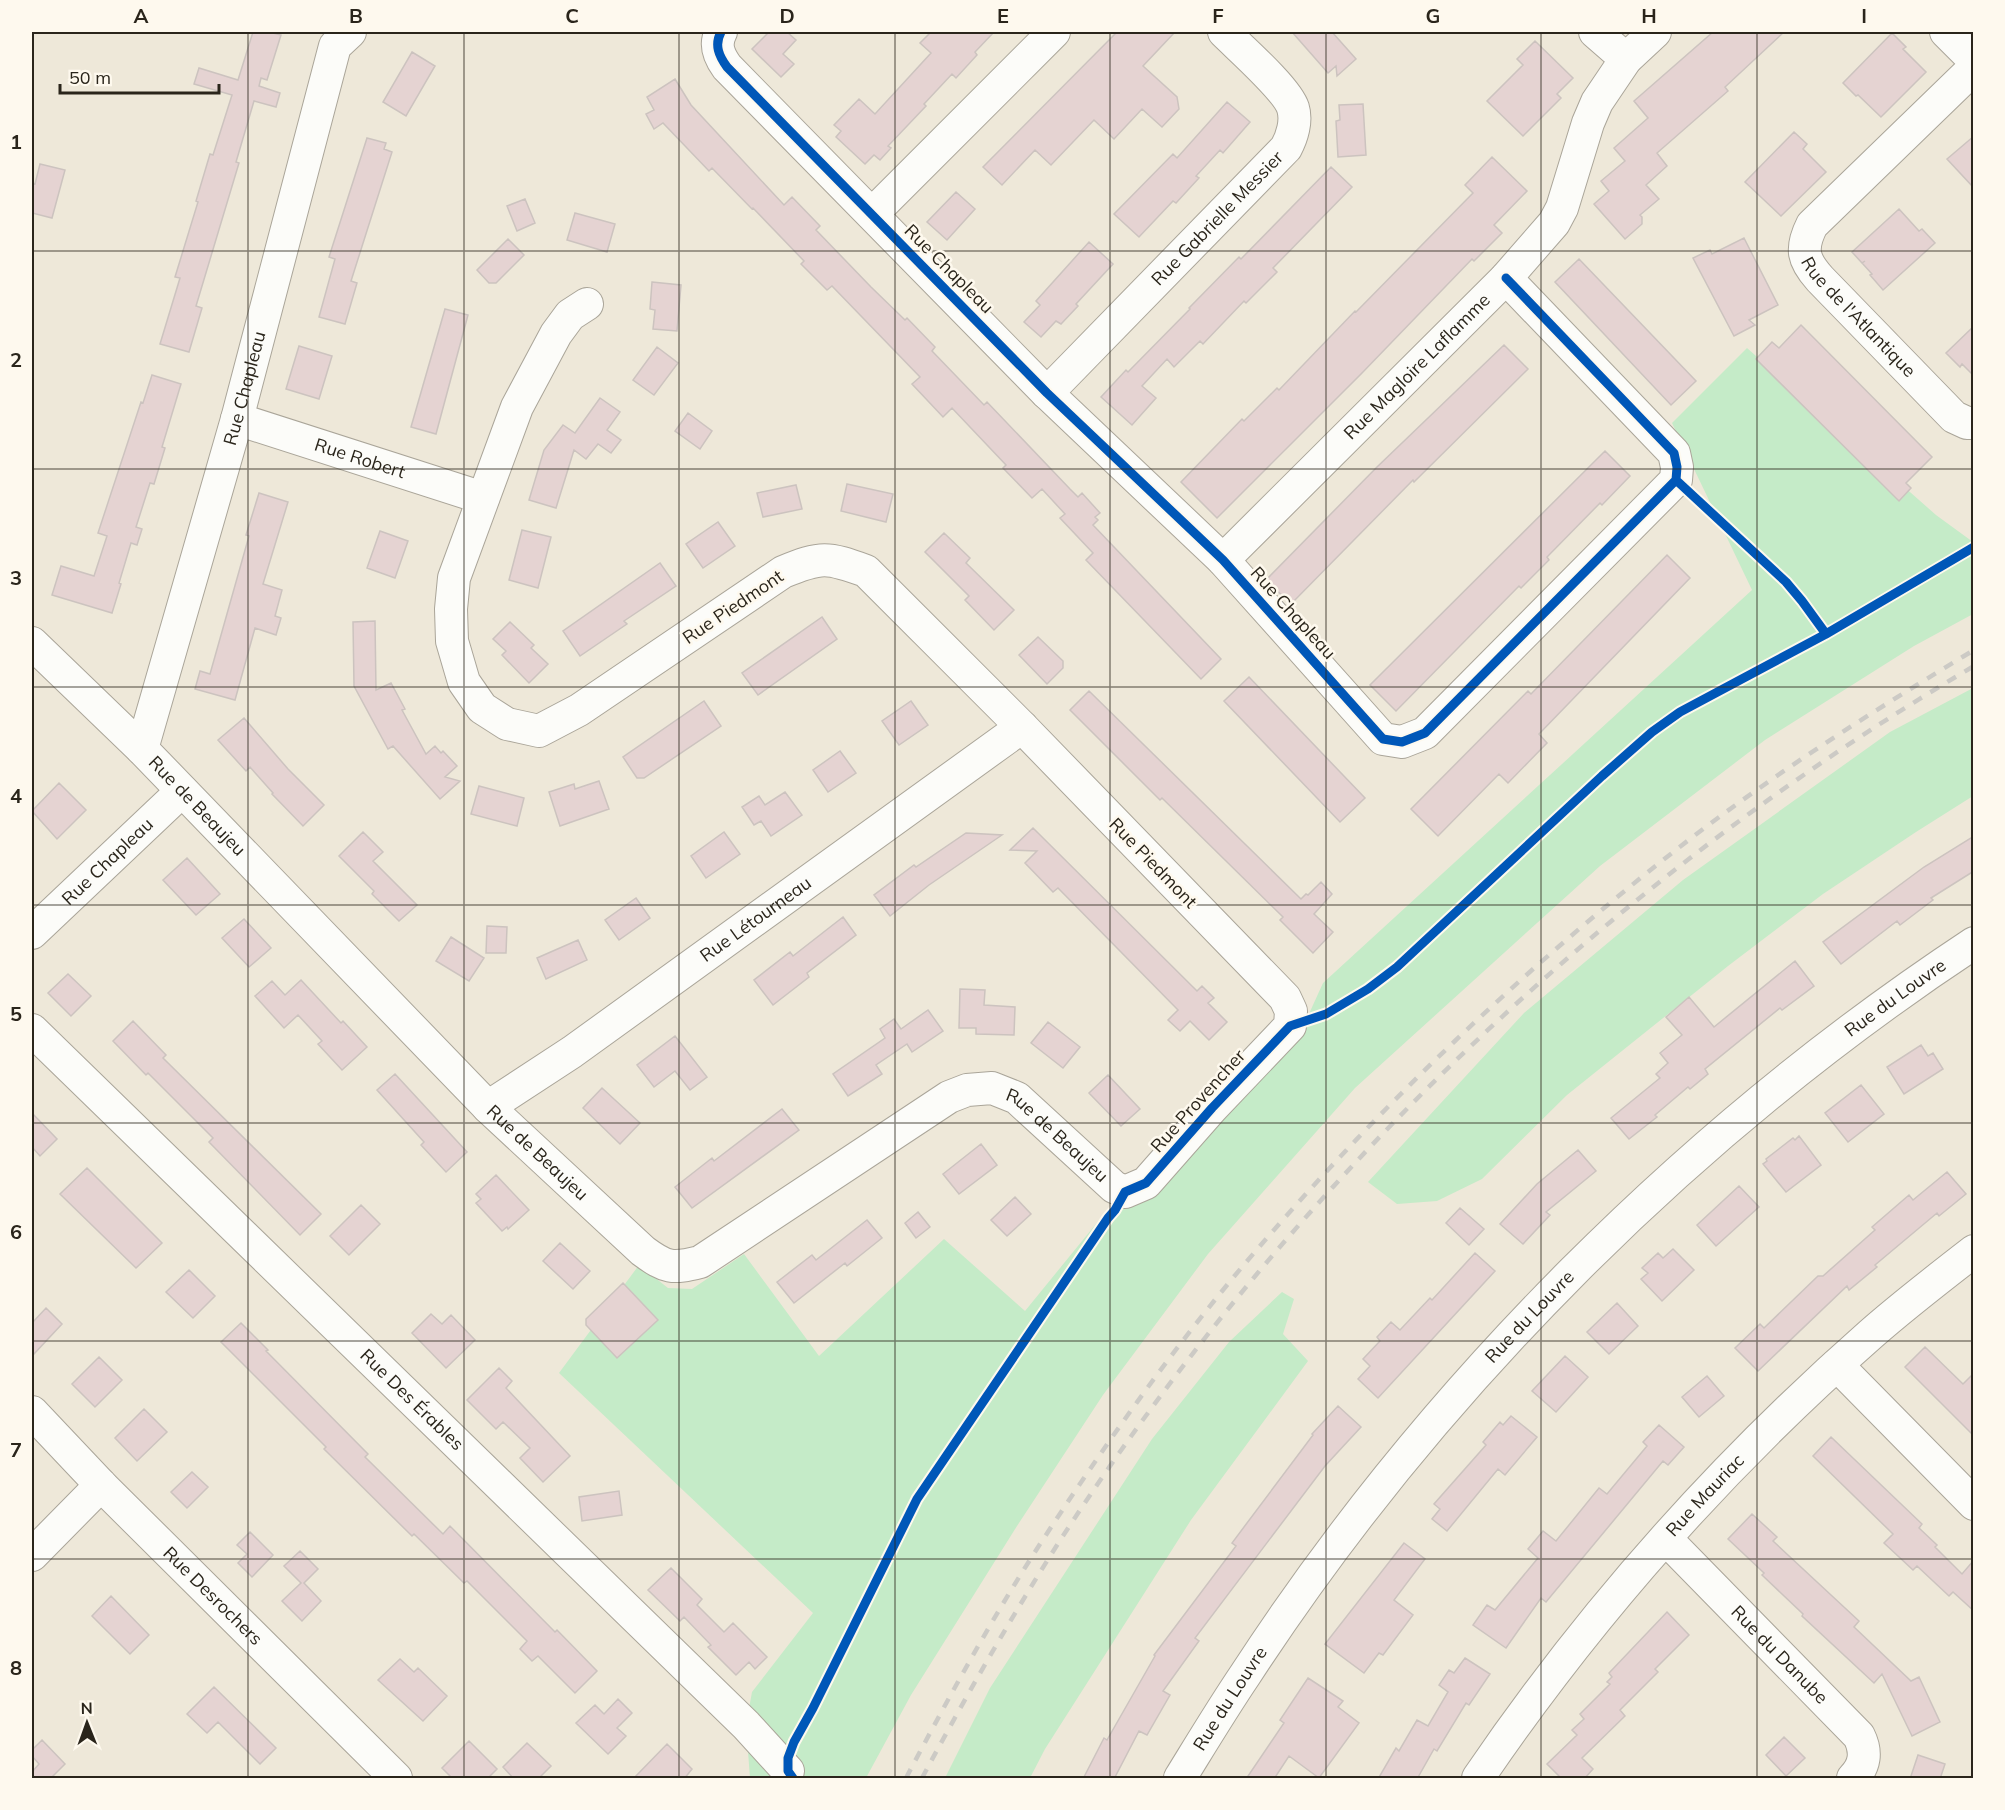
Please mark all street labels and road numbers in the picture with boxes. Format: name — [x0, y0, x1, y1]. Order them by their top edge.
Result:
street label: Rue Gabrielle Messier — [1146, 145, 1288, 290]
street label: Rue Chapleau — [900, 219, 999, 318]
street label: Rue de l'Atlantique — [1796, 253, 1921, 382]
street label: Rue Magloire Laflamme — [1339, 288, 1495, 444]
street label: Rue Chapleau — [218, 329, 271, 448]
street label: Rue Robert — [312, 433, 408, 483]
street label: Rue Chapleau — [1246, 561, 1341, 664]
street label: Rue Piedmont — [678, 564, 788, 649]
street label: Rue de Beaujeu — [144, 751, 251, 861]
street label: Rue Chapleau — [57, 813, 158, 910]
street label: Rue Piedmont — [1104, 813, 1202, 913]
street label: Rue Létourneau — [695, 871, 816, 967]
street label: Rue du Louvre — [1840, 953, 1950, 1042]
street label: Rue Provencher — [1145, 1044, 1250, 1157]
street label: Rue de Beaujeu — [1003, 1083, 1113, 1187]
street label: Rue de Beaujeu — [482, 1100, 593, 1205]
street label: Rue du Louvre — [1480, 1265, 1579, 1368]
street label: Rue Des Érables — [355, 1344, 469, 1455]
street label: Rue Mauriac — [1661, 1449, 1749, 1541]
street label: Rue Desrochers — [159, 1541, 268, 1650]
street label: Rue du Danube — [1726, 1600, 1833, 1709]
street label: Rue du Louvre — [1188, 1642, 1272, 1755]

